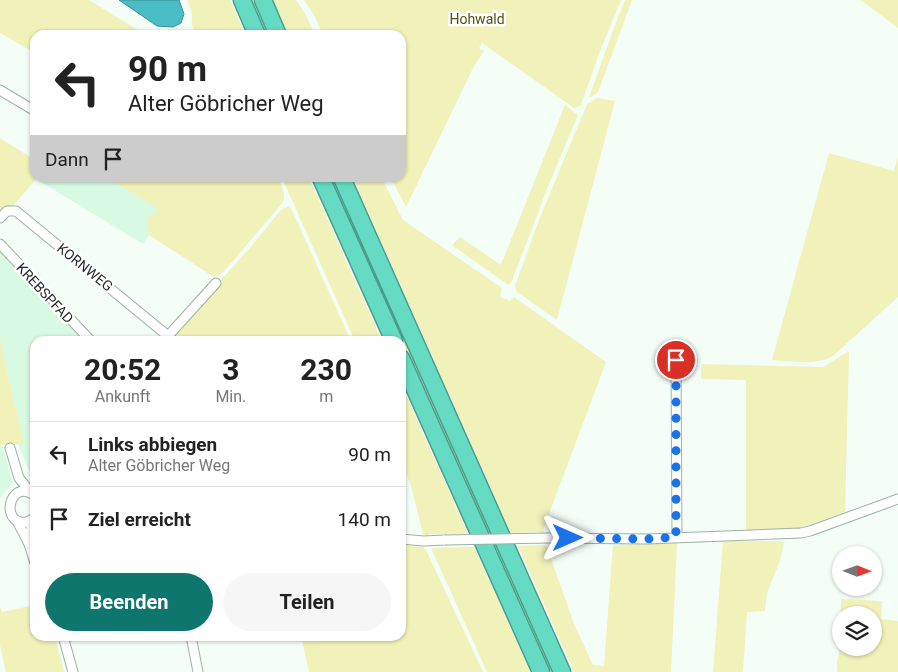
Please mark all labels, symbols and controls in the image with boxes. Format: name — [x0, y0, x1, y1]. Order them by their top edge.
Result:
park label: Hohwald — [449, 11, 505, 27]
text: 90 m — [128, 49, 207, 90]
icon: left — [45, 50, 110, 115]
text: Alter Göbricher Weg — [128, 91, 324, 116]
icon: arrive — [99, 145, 127, 173]
text: Dann — [45, 148, 89, 171]
street label: KORNWEG — [54, 240, 116, 294]
street label: KREBSPFAD — [13, 260, 77, 326]
pin — [655, 339, 697, 381]
icon: arrive — [662, 346, 690, 374]
text: 20:52 — [84, 352, 161, 387]
text: 3 — [222, 352, 239, 387]
text: 230 — [300, 352, 352, 387]
text: Ankunft — [95, 387, 151, 406]
text: Min. — [215, 387, 246, 406]
text: m — [319, 387, 333, 406]
text: Links abbiegen — [88, 433, 217, 456]
icon: left — [45, 440, 73, 468]
text: 90 m — [348, 443, 391, 466]
text: Alter Göbricher Weg — [88, 456, 230, 475]
icon: arrive — [45, 505, 73, 533]
text: Ziel erreicht — [88, 508, 191, 531]
text: 140 m — [338, 508, 391, 531]
position arrow — [541, 511, 593, 563]
north arrow — [832, 546, 882, 596]
map controls — [832, 546, 882, 656]
button: Beenden — [45, 573, 213, 631]
button: Teilen — [223, 573, 391, 631]
button: layers — [832, 606, 882, 656]

